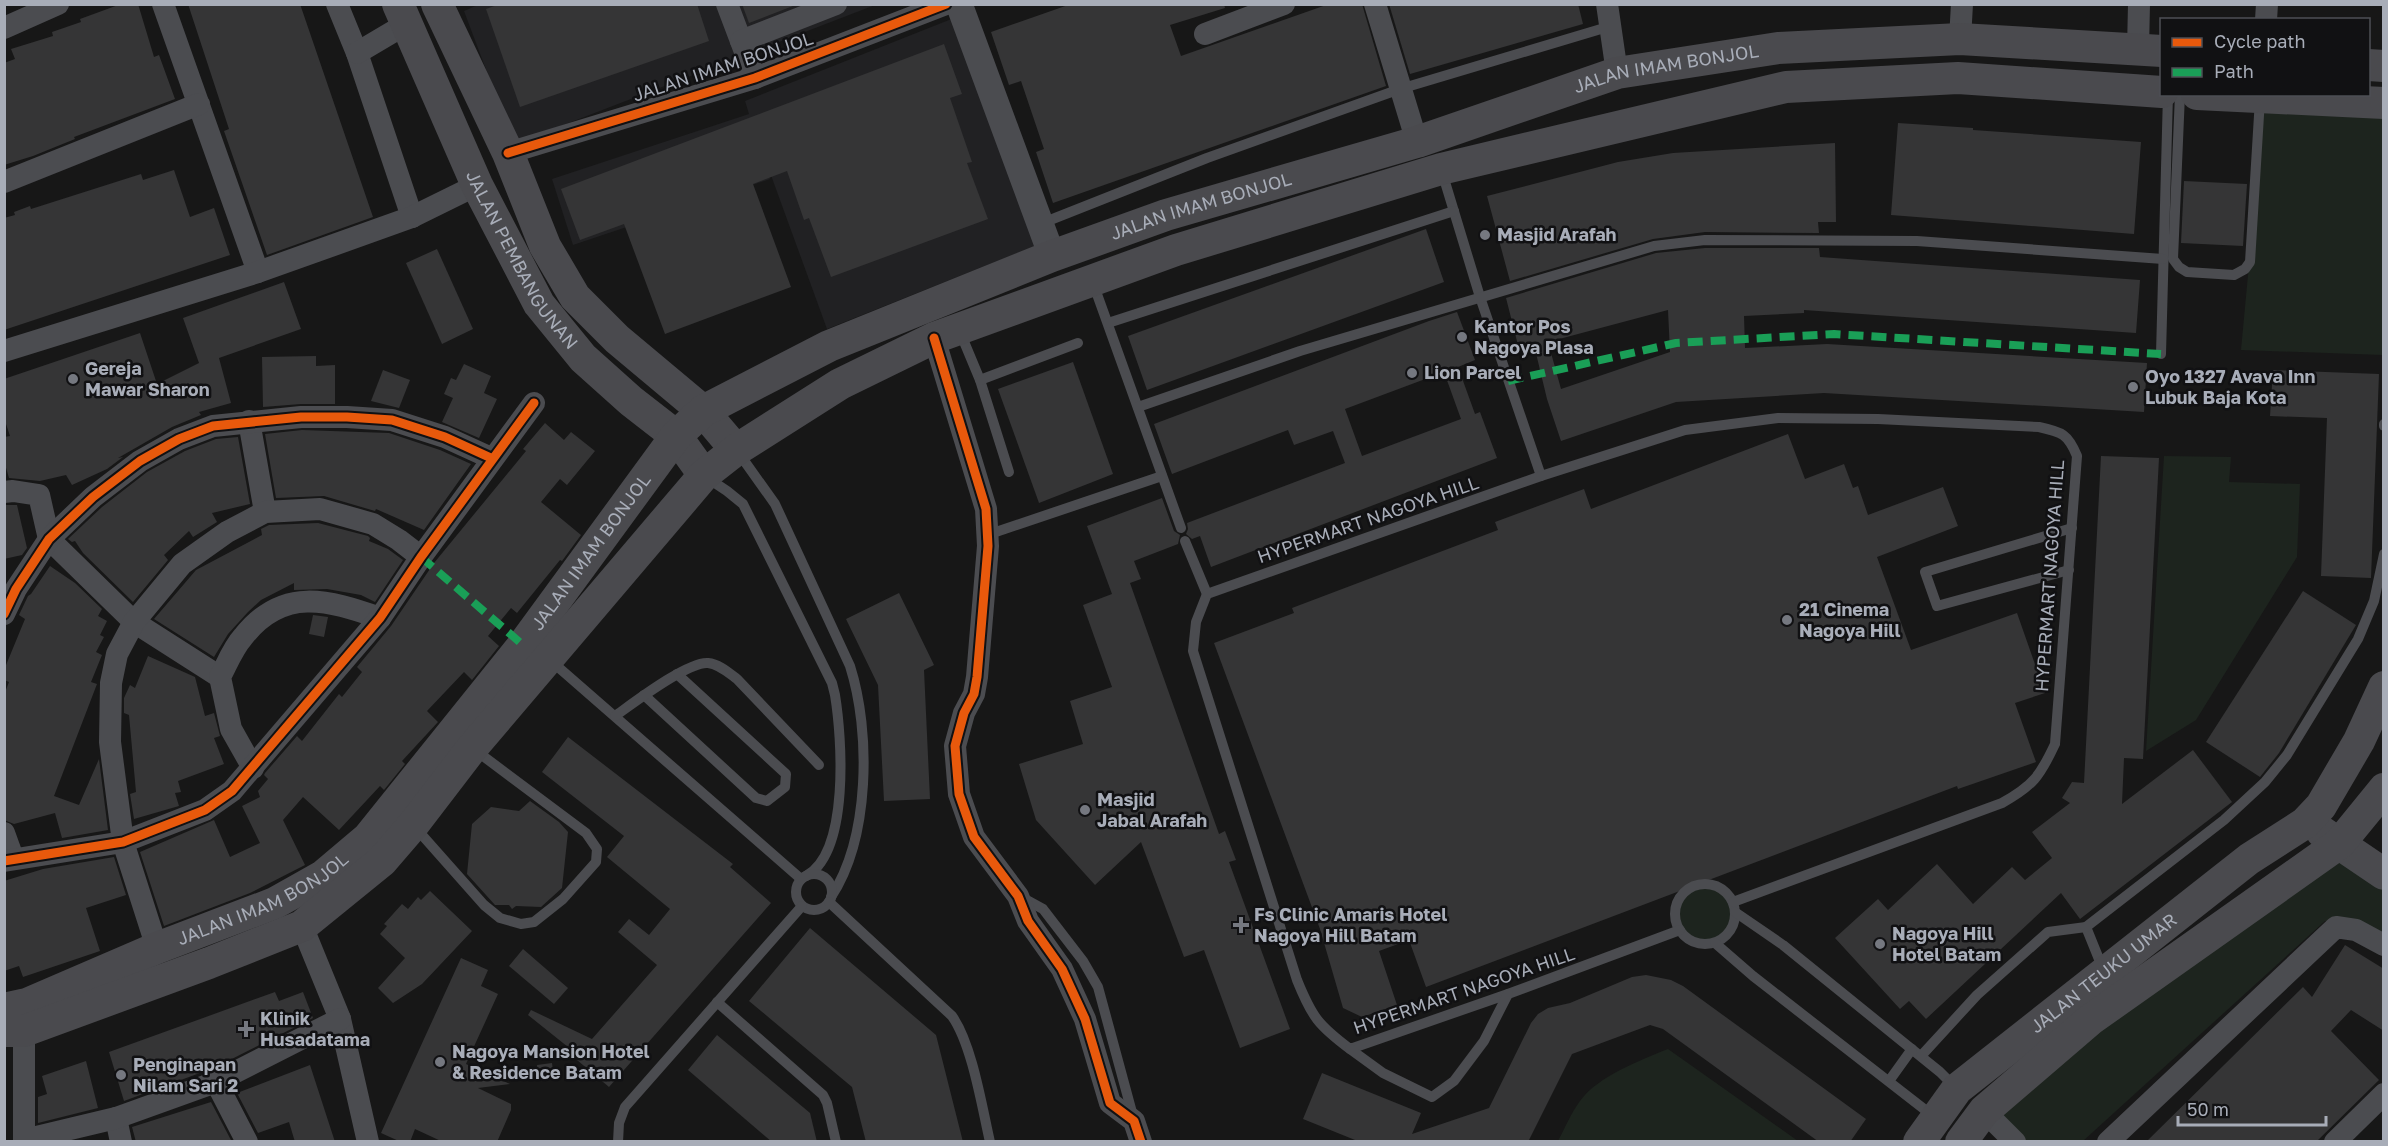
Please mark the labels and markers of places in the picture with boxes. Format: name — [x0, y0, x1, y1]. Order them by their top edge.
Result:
place label: Masjid Arafah — [1497, 223, 1617, 245]
marker: Masjid Arafah — [1478, 228, 1492, 242]
place label: Kantor Pos Nagoya Plasa — [1474, 315, 1594, 358]
marker: Kantor Pos Nagoya Plasa — [1455, 330, 1469, 344]
place label: Gereja Mawar Sharon — [85, 357, 210, 400]
place label: Lion Parcel — [1424, 361, 1521, 383]
place label: Oyo 1327 Avava Inn Lubuk Baja Kota — [2145, 365, 2315, 408]
marker: Lion Parcel — [1405, 366, 1419, 380]
marker: Gereja Mawar Sharon — [66, 372, 80, 386]
marker: Oyo 1327 Avava Inn Lubuk Baja Kota — [2126, 380, 2140, 394]
place label: 21 Cinema Nagoya Hill — [1799, 598, 1900, 641]
marker: 21 Cinema Nagoya Hill — [1780, 613, 1794, 627]
place label: Masjid Jabal Arafah — [1097, 788, 1207, 831]
marker: Masjid Jabal Arafah — [1078, 803, 1092, 817]
place label: Fs Clinic Amaris Hotel Nagoya Hill Batam — [1254, 903, 1447, 946]
marker: Fs Clinic Amaris Hotel Nagoya Hill Batam — [1232, 916, 1250, 934]
place label: Nagoya Hill Hotel Batam — [1892, 922, 2001, 965]
marker: Nagoya Hill Hotel Batam — [1873, 937, 1887, 951]
place label: Klinik Husadatama — [260, 1007, 370, 1050]
marker: Klinik Husadatama — [237, 1020, 255, 1038]
place label: Nagoya Mansion Hotel & Residence Batam — [452, 1040, 650, 1083]
place label: Penginapan Nilam Sari 2 — [133, 1053, 238, 1096]
marker: Nagoya Mansion Hotel & Residence Batam — [433, 1055, 447, 1069]
marker: Penginapan Nilam Sari 2 — [114, 1068, 128, 1082]

